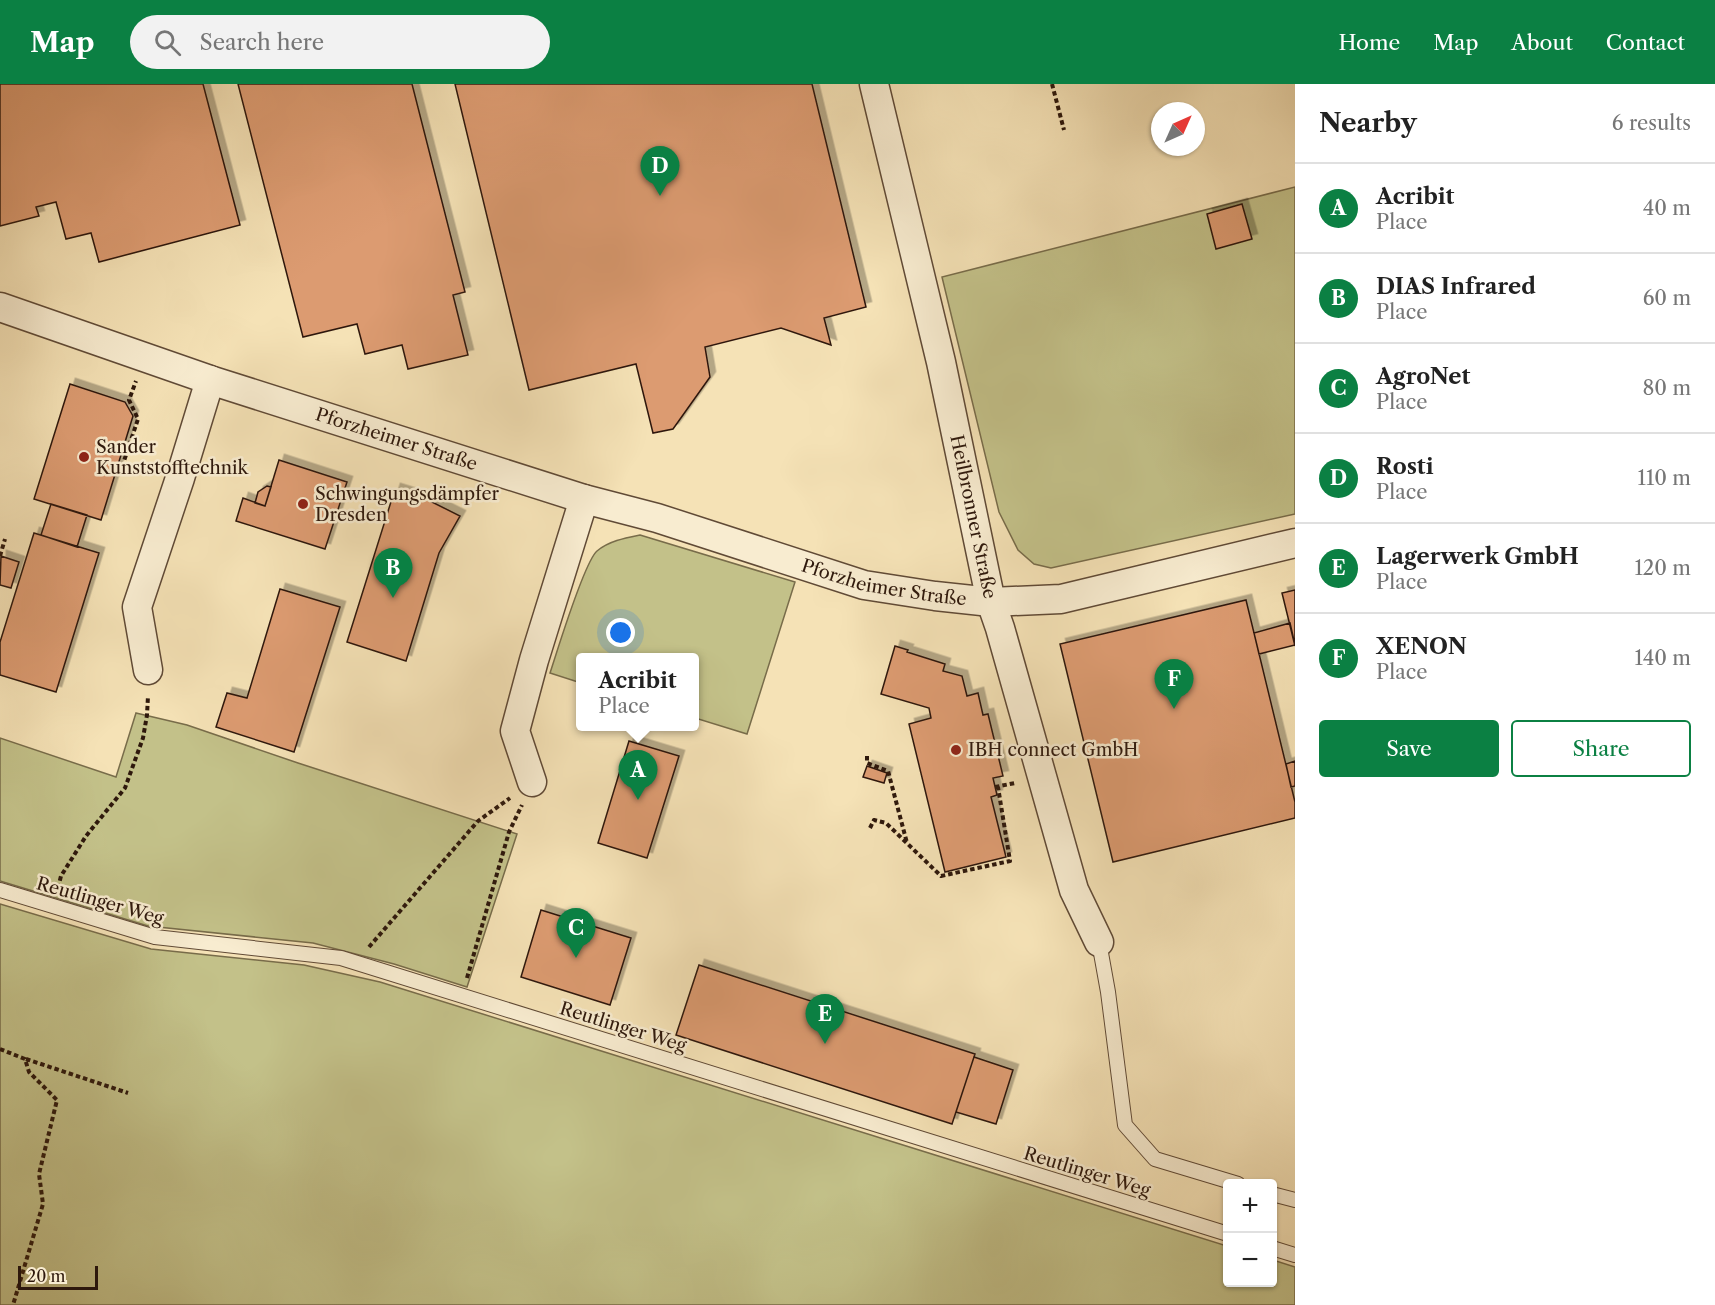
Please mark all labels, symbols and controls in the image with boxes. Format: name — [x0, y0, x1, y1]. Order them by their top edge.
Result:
search box — [130, 15, 550, 69]
text: Map — [30, 25, 94, 59]
icon: search — [151, 26, 184, 59]
text: Search here — [199, 29, 324, 56]
text: Home — [1339, 30, 1400, 55]
text: Map — [1433, 30, 1478, 55]
text: About — [1511, 30, 1573, 55]
text: Contact — [1606, 30, 1685, 55]
north arrow — [1151, 102, 1205, 156]
text: Nearby — [1319, 107, 1417, 139]
text: 6 results — [1612, 111, 1691, 135]
pin: D — [640, 147, 680, 196]
text: Acribit — [1376, 183, 1454, 210]
text: A — [1331, 196, 1346, 220]
text: 40 m — [1643, 196, 1691, 220]
text: Place — [1376, 210, 1427, 234]
text: DIAS Infrared — [1376, 273, 1536, 300]
text: B — [1331, 286, 1346, 310]
text: 60 m — [1643, 286, 1691, 310]
text: Place — [1376, 300, 1427, 324]
text: AgroNet — [1376, 363, 1470, 390]
text: C — [1330, 376, 1347, 400]
text: 80 m — [1643, 376, 1691, 400]
text: Place — [1376, 390, 1427, 414]
street label: Pforzheimer Straße — [313, 403, 480, 475]
street label: Heilbronner Straße — [945, 433, 1001, 601]
place label: Sander Kunststofftechnik — [96, 436, 249, 479]
marker: Sander Kunststofftechnik — [77, 450, 91, 464]
text: Rosti — [1376, 453, 1434, 480]
text: D — [1330, 466, 1347, 490]
text: 110 m — [1638, 466, 1691, 490]
text: Place — [1376, 480, 1427, 504]
place label: Schwingungsdämpfer Dresden — [315, 483, 499, 526]
marker: Schwingungsdämpfer Dresden — [296, 497, 310, 511]
text: Lagerwerk GmbH — [1376, 543, 1579, 570]
pin: B — [374, 548, 412, 598]
street label: Pforzheimer Straße — [799, 554, 968, 610]
text: E — [1331, 556, 1346, 580]
text: 120 m — [1634, 556, 1691, 580]
text: Place — [1376, 570, 1427, 594]
your location — [606, 618, 635, 647]
text: XENON — [1376, 633, 1467, 660]
text: F — [1332, 646, 1345, 670]
text: 140 m — [1634, 646, 1691, 670]
popup — [576, 653, 699, 731]
pin: F — [1154, 660, 1194, 709]
text: Place — [1376, 660, 1427, 684]
text: Acribit — [598, 667, 677, 694]
text: Place — [598, 694, 650, 718]
button: Save — [1319, 720, 1499, 777]
button: Share — [1511, 720, 1691, 777]
place label: IBH connect GmbH — [968, 739, 1138, 761]
marker: IBH connect GmbH — [949, 743, 963, 757]
pin: A — [618, 750, 658, 800]
street label: Reutlinger Weg — [34, 872, 167, 930]
pin: C — [556, 908, 596, 958]
pin: E — [806, 994, 844, 1044]
street label: Reutlinger Weg — [557, 997, 689, 1057]
street label: Reutlinger Weg — [1021, 1142, 1153, 1202]
map controls — [1223, 1179, 1277, 1287]
button: + — [1223, 1179, 1277, 1233]
button: − — [1223, 1233, 1277, 1287]
scale bar — [18, 1263, 98, 1290]
text: 20 m — [27, 1266, 66, 1286]

